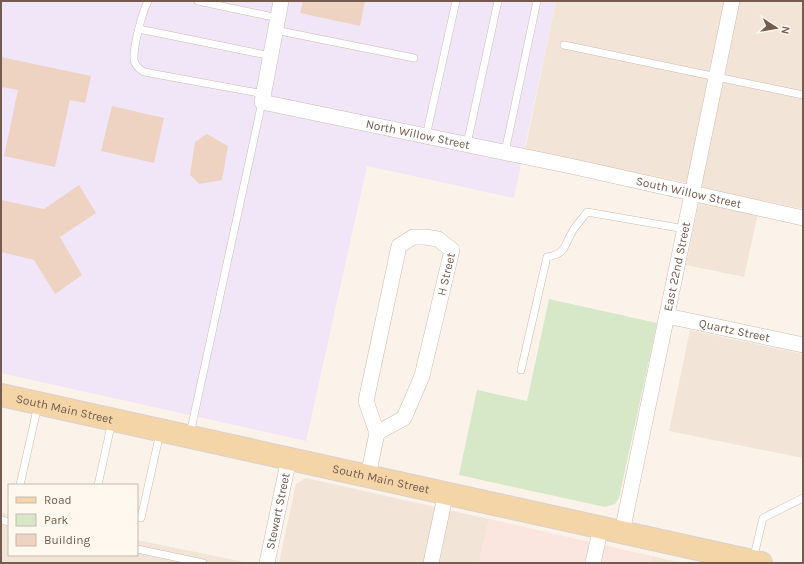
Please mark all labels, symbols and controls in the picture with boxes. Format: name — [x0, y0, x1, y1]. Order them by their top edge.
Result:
north arrow — [756, 8, 796, 48]
text: N — [778, 25, 792, 35]
street label: North Willow Street — [365, 117, 472, 152]
street label: South Willow Street — [635, 174, 743, 211]
street label: East 22nd Street — [661, 220, 693, 313]
street label: H Street — [434, 251, 458, 297]
street label: Quartz Street — [698, 316, 772, 345]
street label: South Main Street — [15, 391, 115, 427]
street label: South Main Street — [331, 461, 431, 497]
street label: Stewart Street — [263, 471, 293, 551]
legend — [8, 484, 138, 556]
text: Road — [44, 493, 72, 507]
text: Park — [44, 513, 69, 527]
text: Building — [44, 533, 91, 547]

